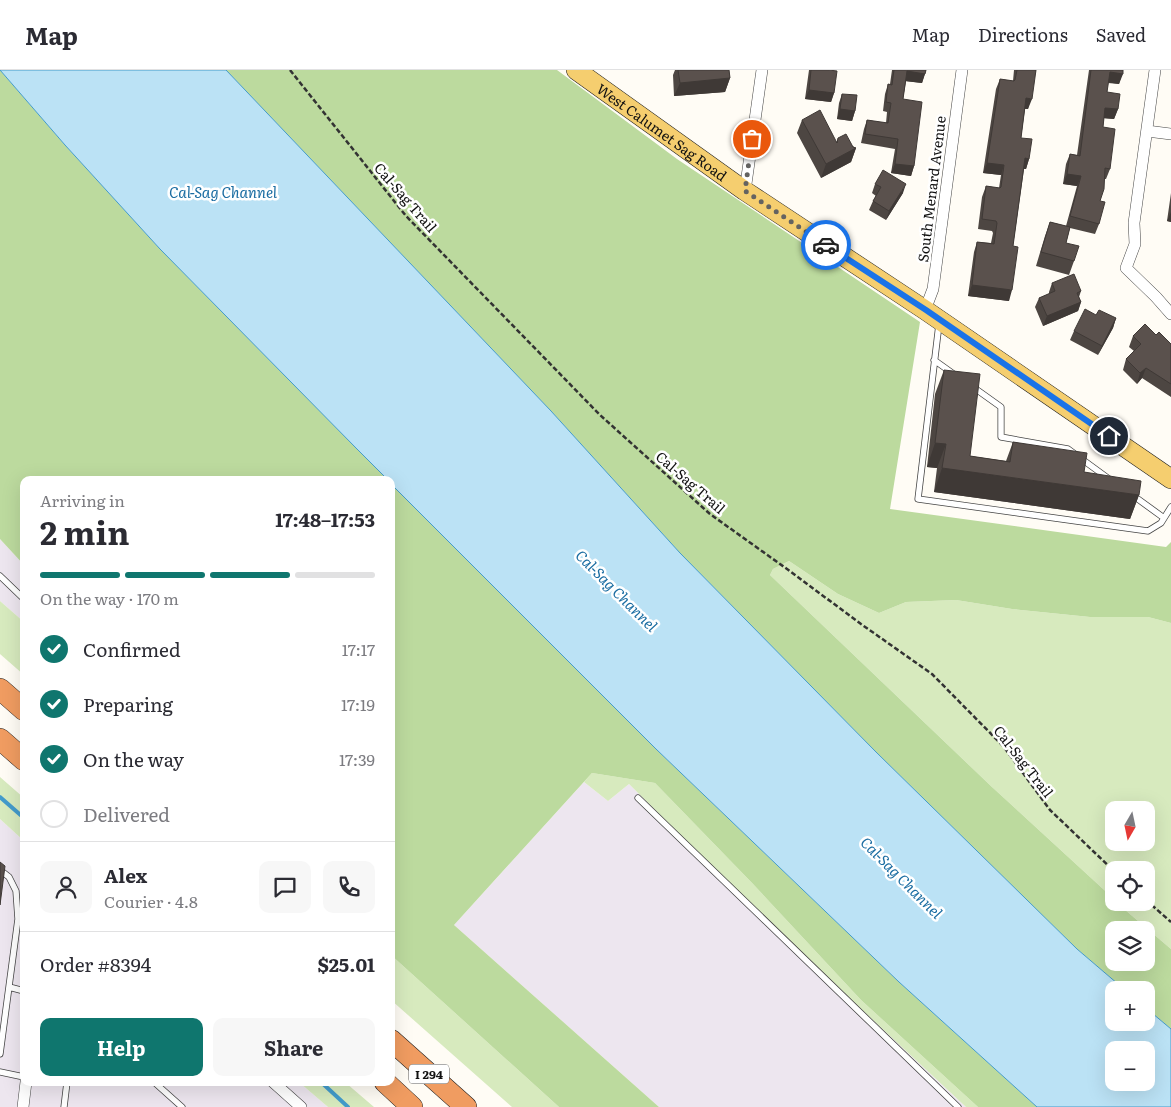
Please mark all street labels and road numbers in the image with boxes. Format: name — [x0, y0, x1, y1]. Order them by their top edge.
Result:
street label: West Calumet Sag Road — [593, 78, 732, 185]
street label: South Menard Avenue — [912, 115, 950, 263]
street label: Cal-Sag Trail — [370, 158, 442, 236]
street label: Cal-Sag Trail — [652, 446, 730, 518]
street label: Cal-Sag Trail — [990, 721, 1059, 801]
road number: I 294 — [409, 1064, 449, 1084]

